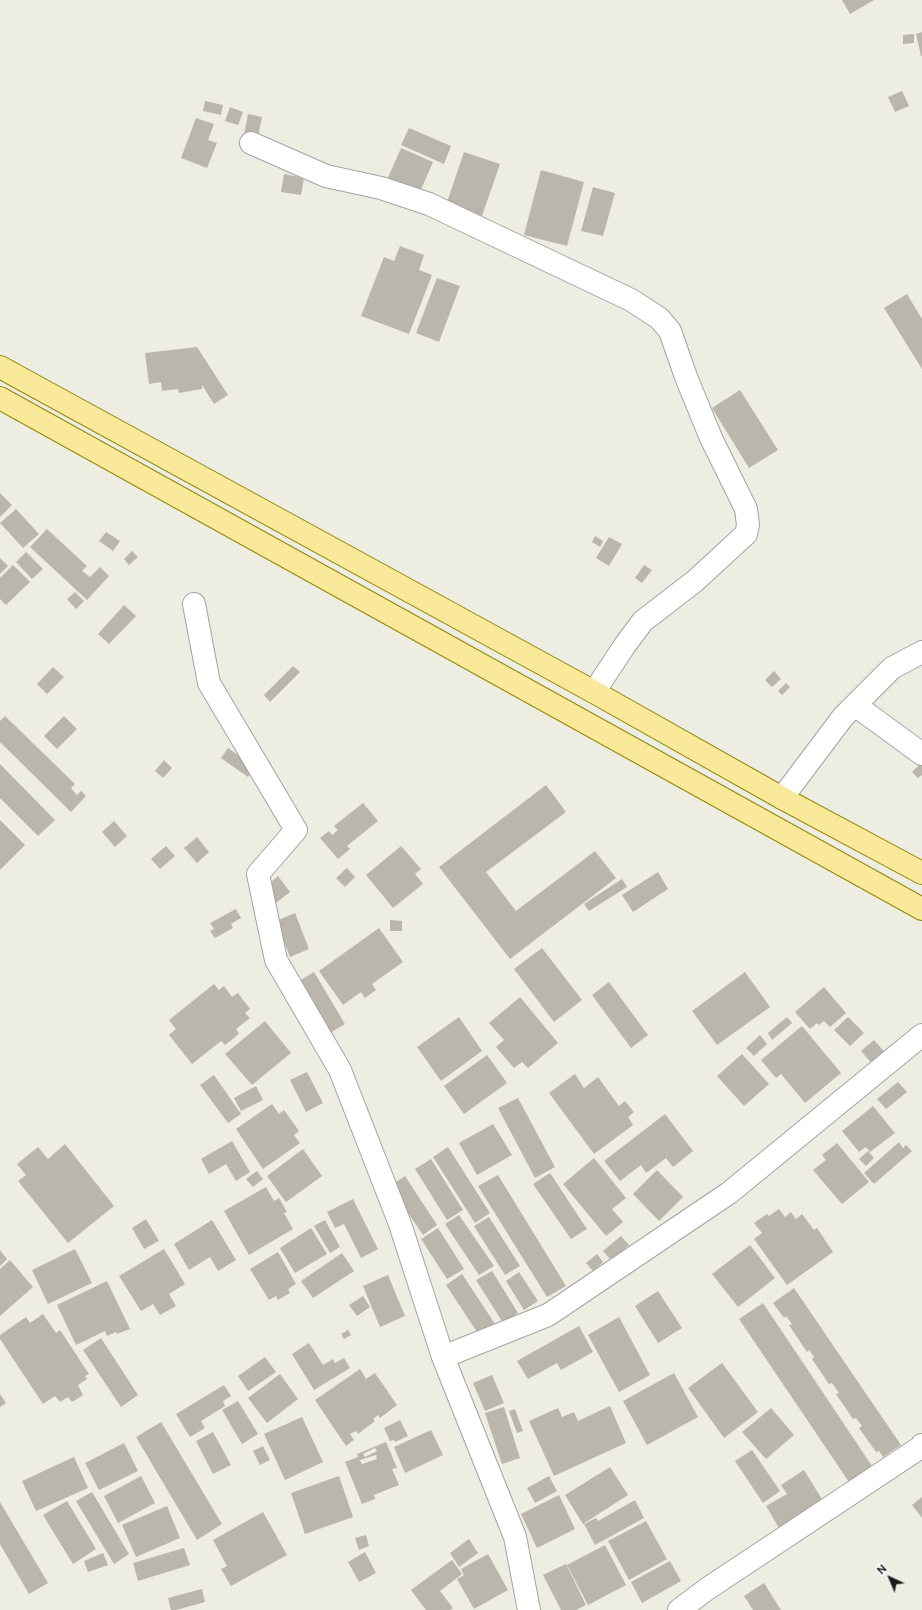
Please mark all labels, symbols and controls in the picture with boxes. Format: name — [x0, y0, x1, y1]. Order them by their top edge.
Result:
north arrow — [870, 1558, 910, 1598]
text: N — [874, 1562, 889, 1577]

